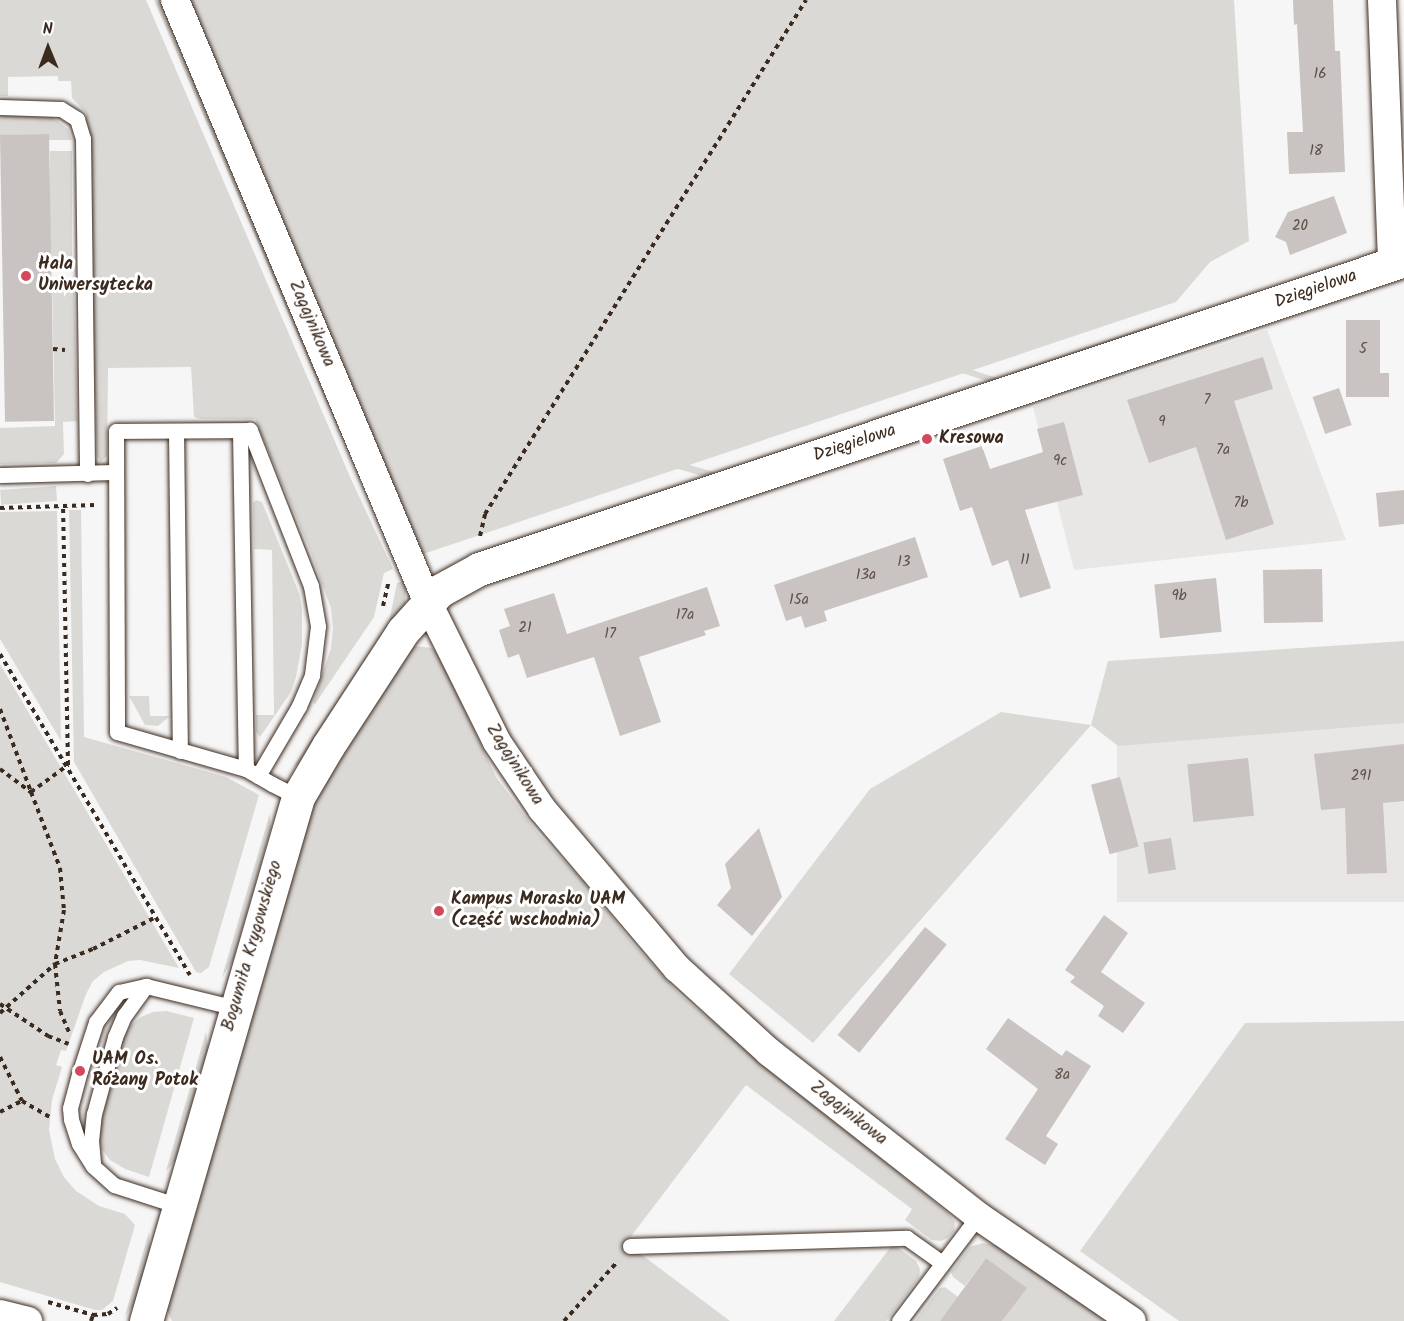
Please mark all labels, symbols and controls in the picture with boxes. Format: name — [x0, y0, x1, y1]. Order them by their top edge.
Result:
text: N — [42, 17, 53, 42]
north arrow — [18, 18, 78, 78]
house number: 16 — [1313, 66, 1327, 84]
house number: 18 — [1309, 143, 1323, 161]
house number: 20 — [1292, 218, 1308, 236]
place label: Hala Uniwersytecka — [38, 255, 153, 298]
street label: Dzięgielowa — [1272, 266, 1360, 314]
marker: Hala Uniwersytecka — [19, 269, 33, 283]
street label: Zagajnikowa — [283, 277, 339, 371]
house number: 5 — [1359, 341, 1367, 359]
house number: 7 — [1204, 392, 1210, 410]
house number: 9 — [1158, 414, 1166, 432]
street label: Dzięgielowa — [811, 420, 899, 468]
place label: Kresowa — [939, 428, 1004, 450]
marker: Kresowa — [920, 432, 934, 446]
house number: 7a — [1216, 442, 1230, 460]
house number: 9c — [1053, 453, 1067, 471]
house number: 7b — [1234, 495, 1248, 513]
house number: 11 — [1020, 552, 1030, 570]
house number: 13 — [897, 554, 911, 572]
house number: 13a — [856, 567, 876, 585]
house number: 9b — [1171, 588, 1187, 606]
house number: 15a — [789, 592, 809, 610]
house number: 17a — [676, 607, 694, 625]
house number: 21 — [518, 620, 532, 638]
house number: 17 — [604, 626, 616, 644]
street label: Zagajnikowa — [480, 720, 548, 810]
house number: 291 — [1351, 768, 1371, 786]
street label: Bogumiła Krygowskiego — [218, 858, 288, 1034]
place label: Kampus Morasko UAM (część wschodnia) — [451, 890, 625, 932]
marker: Kampus Morasko UAM (część wschodnia) — [432, 904, 446, 918]
place label: UAM Os. Różany Potok — [92, 1050, 198, 1092]
marker: UAM Os. Różany Potok — [73, 1064, 87, 1078]
house number: 8a — [1054, 1067, 1070, 1085]
street label: Zagajnikowa — [805, 1077, 891, 1151]

